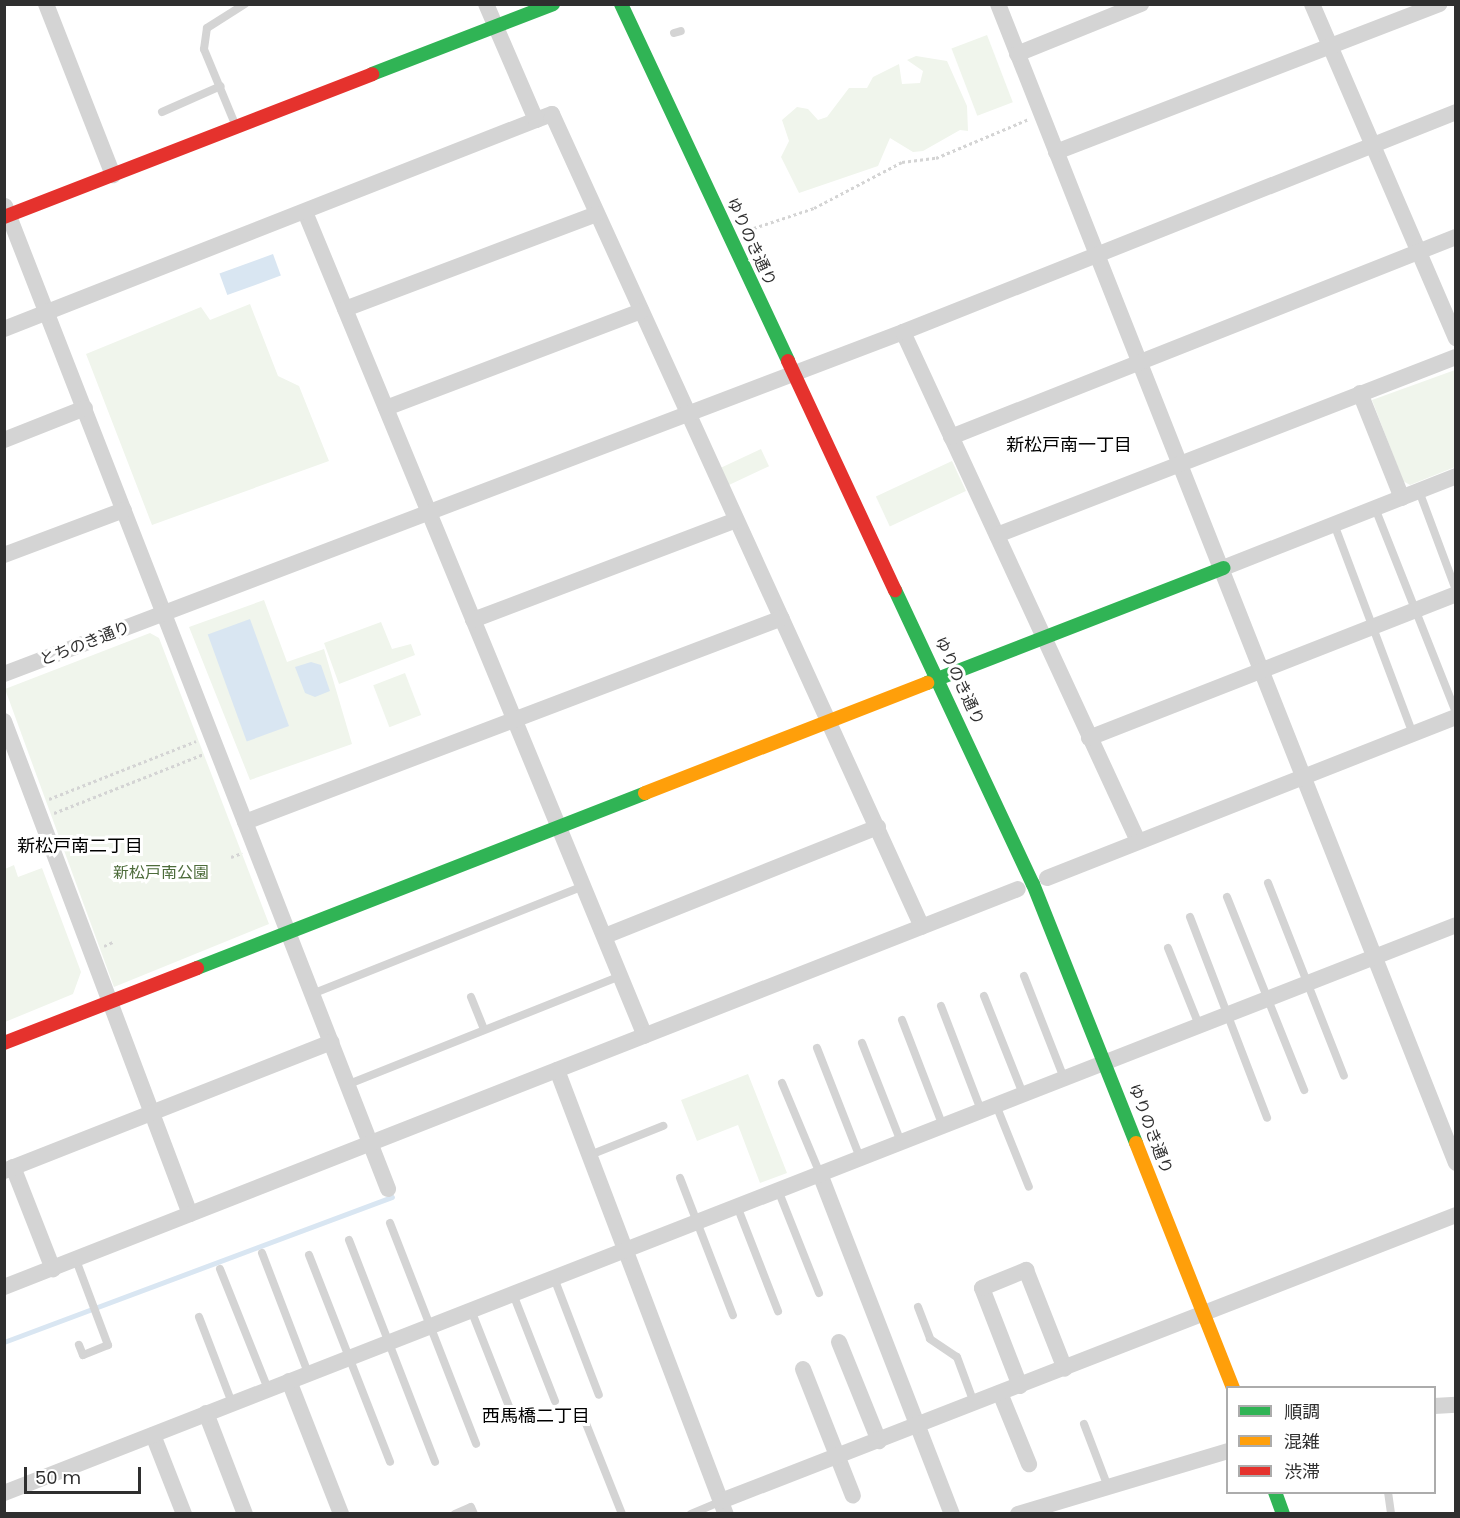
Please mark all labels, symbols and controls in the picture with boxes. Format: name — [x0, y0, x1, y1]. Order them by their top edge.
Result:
street label: ゆりのき通り — [722, 194, 780, 290]
district label: 新松戸南一丁目 — [1006, 434, 1132, 456]
street label: とちのき通り — [37, 618, 133, 670]
street label: ゆりのき通り — [930, 633, 988, 729]
district label: 新松戸南二丁目 — [17, 835, 143, 857]
park label: 新松戸南公園 — [113, 863, 209, 883]
street label: ゆりのき通り — [1124, 1081, 1176, 1177]
legend — [1226, 1386, 1436, 1494]
text: 順調 — [1284, 1399, 1320, 1424]
district label: 西馬橋二丁目 — [482, 1405, 590, 1427]
text: 混雑 — [1284, 1429, 1320, 1454]
scale bar — [27, 1455, 144, 1493]
text: 渋滞 — [1284, 1459, 1320, 1484]
text: 50 m — [35, 1465, 81, 1490]

